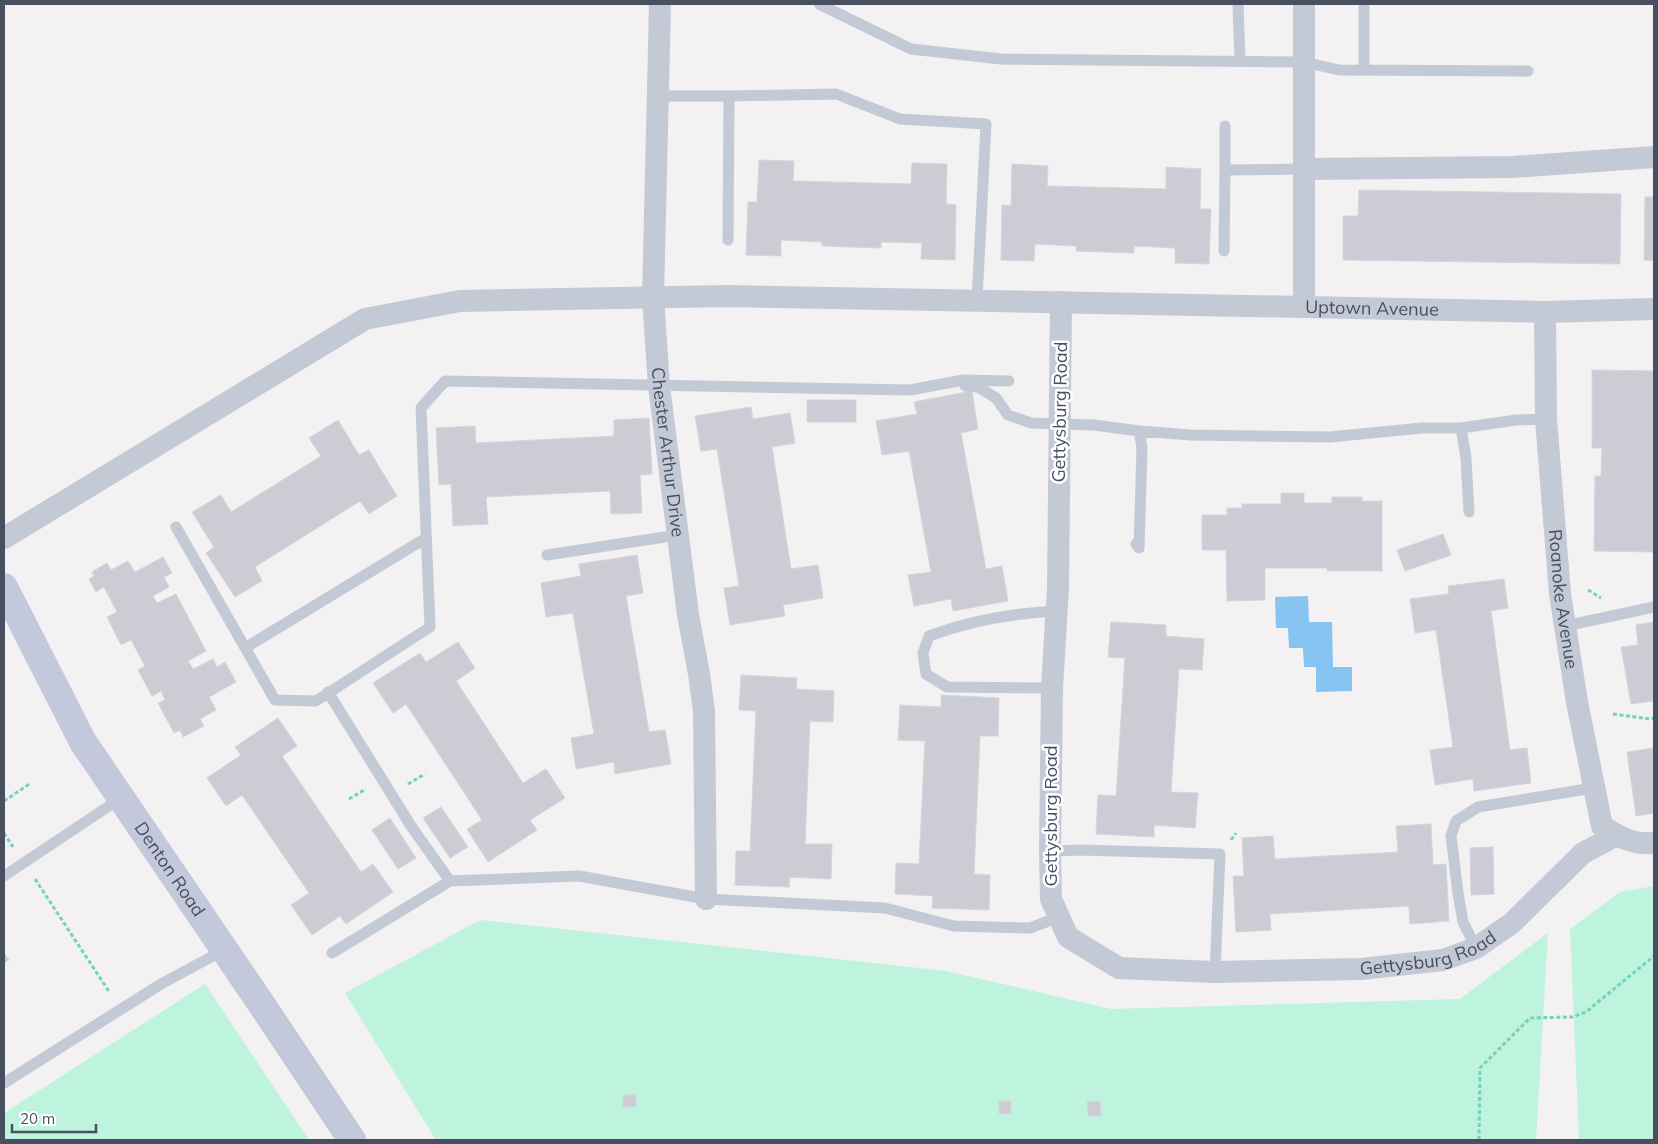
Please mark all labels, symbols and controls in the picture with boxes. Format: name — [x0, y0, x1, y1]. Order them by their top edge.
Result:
street label: Uptown Avenue — [1305, 295, 1439, 321]
street label: Gettysburg Road — [1047, 341, 1072, 483]
street label: Chester Arthur Drive — [647, 366, 690, 538]
street label: Roanoke Avenue — [1544, 528, 1584, 670]
street label: Gettysburg Road — [1039, 745, 1062, 887]
street label: Denton Road — [130, 817, 210, 921]
street label: Gettysburg Road — [1358, 925, 1501, 980]
scale bar — [12, 1102, 96, 1134]
text: 20 m — [20, 1109, 55, 1128]

